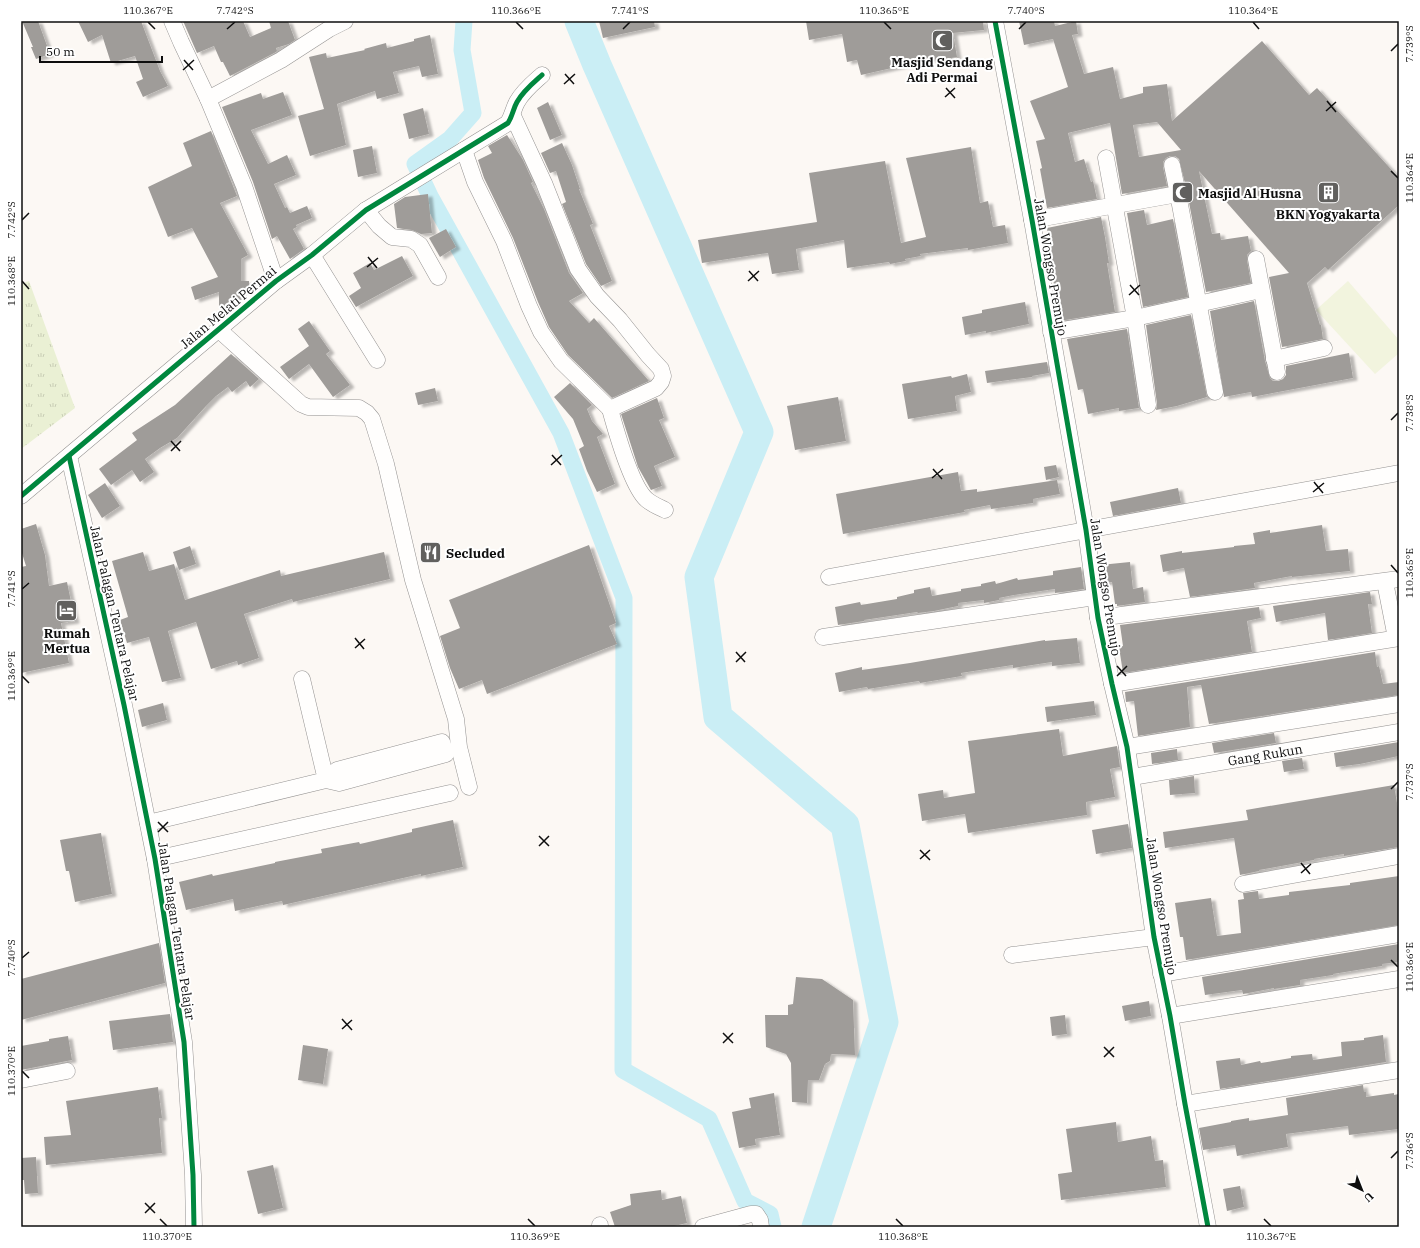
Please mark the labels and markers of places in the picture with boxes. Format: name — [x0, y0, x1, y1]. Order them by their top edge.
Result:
mosque icon: Masjid Sendang Adi Permai — [929, 27, 955, 53]
place label: Masjid Sendang Adi Permai — [891, 54, 993, 86]
building icon: BKN Yogyakarta — [1315, 179, 1341, 205]
mosque icon: Masjid Al Husna — [1170, 180, 1196, 206]
place label: Masjid Al Husna — [1198, 185, 1302, 202]
place label: BKN Yogyakarta — [1276, 206, 1381, 223]
restaurant icon: Secluded — [417, 540, 443, 566]
place label: Secluded — [446, 545, 505, 562]
hotel icon: Rumah Mertua — [54, 598, 80, 624]
place label: Rumah Mertua — [44, 625, 91, 657]

